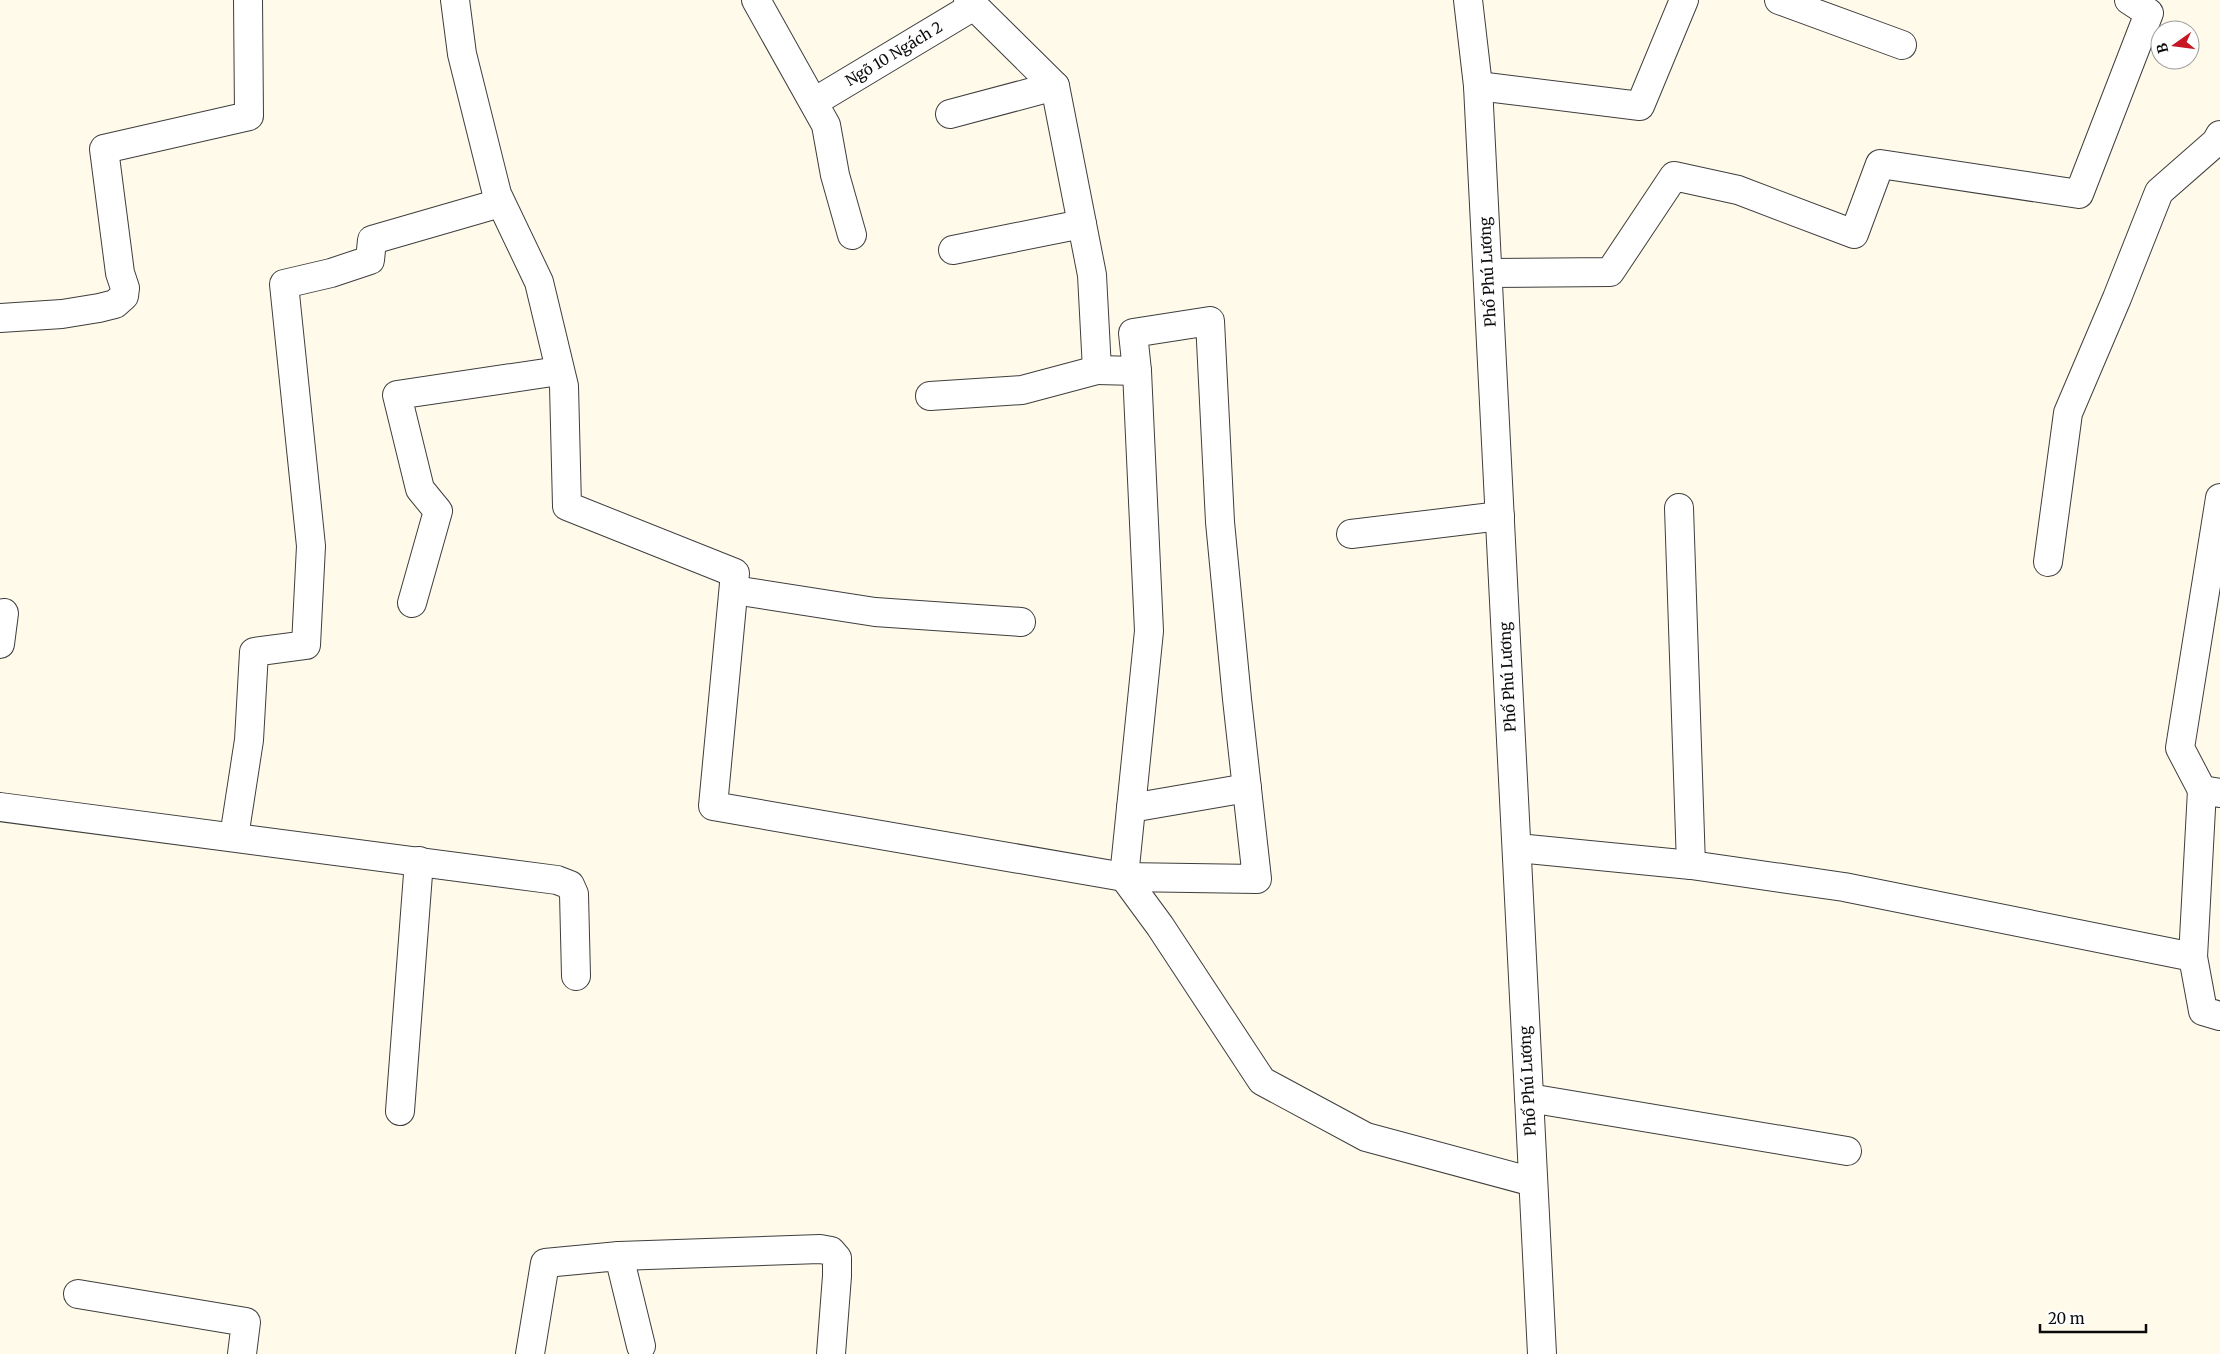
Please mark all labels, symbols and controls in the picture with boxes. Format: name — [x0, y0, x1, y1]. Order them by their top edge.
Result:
street label: Ngõ 10 Ngách 2 — [842, 17, 946, 90]
north arrow — [2150, 20, 2200, 70]
text: B — [2152, 41, 2172, 55]
street label: Phố Phú Lương — [1474, 217, 1500, 328]
street label: Phố Phú Lương — [1494, 622, 1520, 733]
street label: Phố Phú Lương — [1514, 1026, 1540, 1137]
scale bar — [2040, 1302, 2146, 1334]
text: 20 m — [2048, 1309, 2085, 1328]

